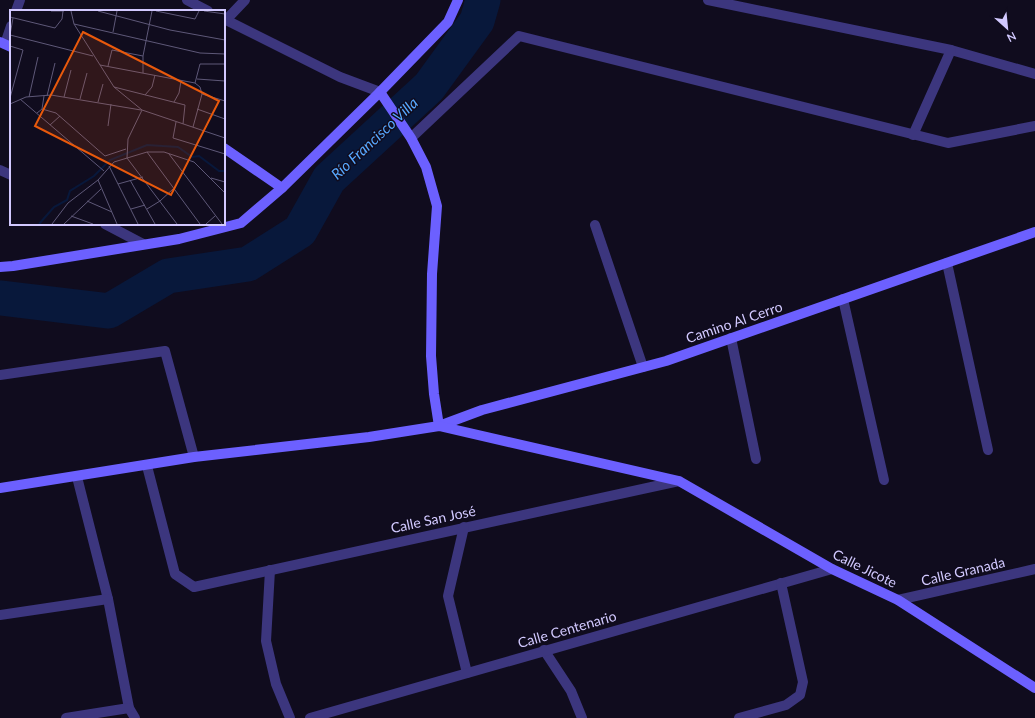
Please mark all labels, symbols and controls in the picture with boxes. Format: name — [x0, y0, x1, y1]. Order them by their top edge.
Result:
north arrow — [987, 8, 1027, 48]
inset map — [10, 10, 225, 225]
text: N — [1005, 30, 1018, 45]
water label: Río Francisco Villa — [327, 93, 421, 183]
street label: Camino Al Cerro — [684, 298, 784, 346]
street label: Calle San José — [389, 502, 477, 536]
street label: Calle Jicote — [830, 545, 900, 591]
street label: Calle Granada — [919, 553, 1007, 589]
street label: Calle Centenario — [516, 607, 618, 651]

